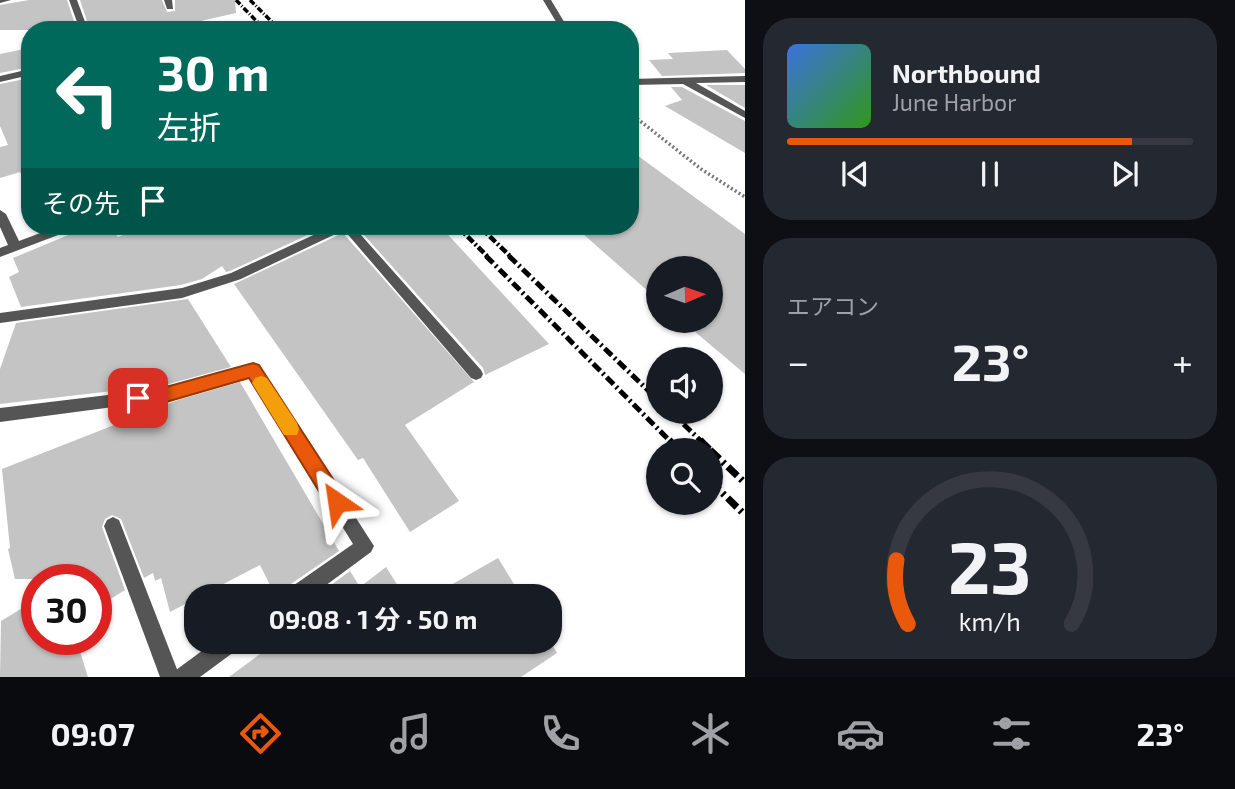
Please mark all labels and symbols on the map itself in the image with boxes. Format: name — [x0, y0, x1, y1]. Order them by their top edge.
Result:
north arrow — [646, 256, 723, 332]
pin — [108, 368, 168, 428]
position arrow — [300, 465, 374, 539]
speed limit sign: 30 — [21, 564, 112, 655]

